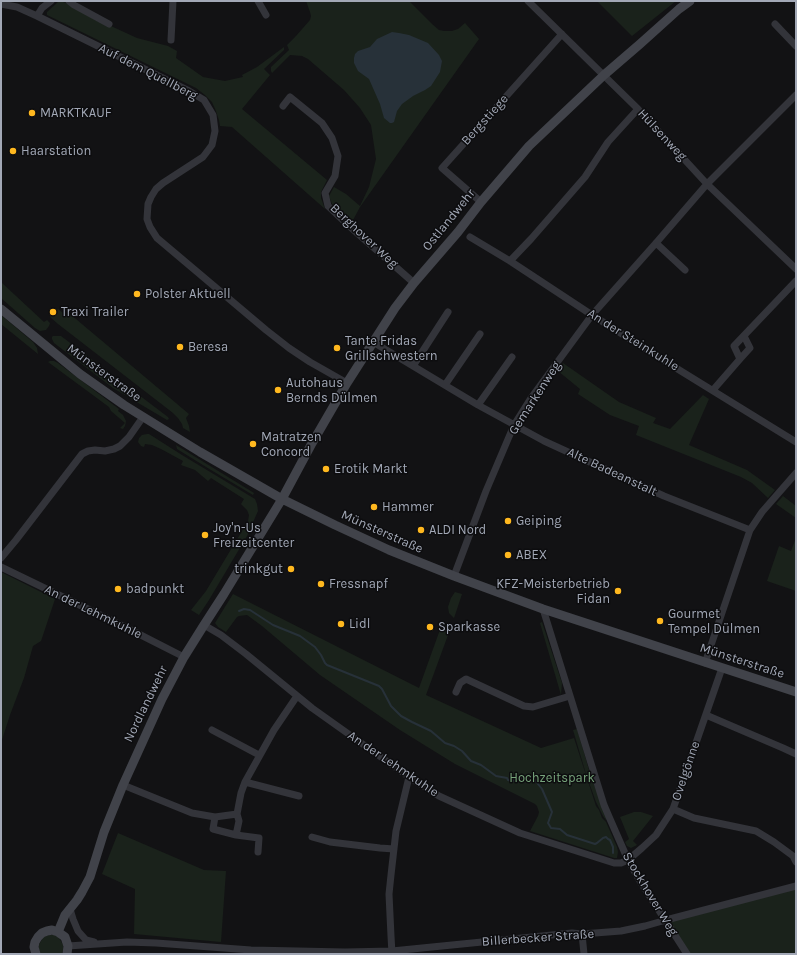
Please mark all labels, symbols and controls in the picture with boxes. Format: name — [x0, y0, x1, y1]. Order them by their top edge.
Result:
street label: Auf dem Quellberg — [96, 40, 200, 104]
street label: Bergstiege — [458, 91, 512, 149]
place label: MARKTKAUF — [40, 105, 112, 121]
street label: Hülsenweg — [634, 106, 690, 164]
marker: MARKTKAUF — [27, 108, 37, 118]
place label: Haarstation — [21, 143, 91, 159]
marker: Haarstation — [8, 146, 18, 156]
street label: Ostlandwehr — [419, 186, 479, 254]
street label: Berghover Weg — [327, 200, 401, 272]
place label: Polster Aktuell — [145, 286, 231, 302]
marker: Polster Aktuell — [132, 289, 142, 299]
place label: Traxi Trailer — [61, 304, 128, 320]
street label: An der Steinkuhle — [584, 306, 682, 374]
marker: Traxi Trailer — [48, 307, 58, 317]
place label: Tante Fridas Grillschwestern — [345, 333, 438, 364]
place label: Beresa — [188, 339, 228, 355]
street label: Münsterstraße — [64, 341, 144, 405]
marker: Beresa — [175, 342, 185, 352]
marker: Tante Fridas Grillschwestern — [332, 343, 342, 353]
street label: Gemarkenweg — [505, 358, 565, 438]
place label: Autohaus Bernds Dülmen — [286, 375, 378, 406]
marker: Autohaus Bernds Dülmen — [273, 385, 283, 395]
place label: Matratzen Concord — [261, 429, 321, 460]
marker: Matratzen Concord — [248, 439, 258, 449]
street label: Alte Badeanstalt — [564, 444, 660, 500]
place label: Erotik Markt — [334, 461, 407, 477]
marker: Erotik Markt — [321, 464, 331, 474]
place label: Hammer — [382, 499, 434, 515]
marker: Hammer — [369, 502, 379, 512]
street label: Münsterstraße — [339, 507, 425, 557]
place label: Geiping — [516, 513, 562, 529]
marker: Geiping — [503, 516, 513, 526]
place label: Joy'n-Us Freizeitcenter — [213, 520, 294, 551]
place label: ALDI Nord — [429, 522, 486, 538]
marker: ALDI Nord — [416, 525, 426, 535]
marker: Joy'n-Us Freizeitcenter — [200, 530, 210, 540]
place label: ABEX — [516, 547, 547, 563]
marker: ABEX — [503, 550, 513, 560]
place label: trinkgut — [234, 561, 283, 577]
marker: trinkgut — [286, 564, 296, 574]
place label: Fressnapf — [329, 576, 388, 592]
place label: KFZ-Meisterbetrieb Fidan — [496, 576, 610, 607]
marker: Fressnapf — [316, 579, 326, 589]
place label: badpunkt — [126, 581, 184, 597]
street label: An der Lehmkuhle — [42, 582, 144, 642]
marker: badpunkt — [113, 584, 123, 594]
marker: KFZ-Meisterbetrieb Fidan — [613, 586, 623, 596]
place label: Gourmet Tempel Dülmen — [668, 606, 760, 637]
place label: Lidl — [349, 616, 370, 632]
marker: Gourmet Tempel Dülmen — [655, 616, 665, 626]
marker: Lidl — [336, 619, 346, 629]
place label: Sparkasse — [438, 619, 500, 635]
marker: Sparkasse — [425, 622, 435, 632]
street label: Münsterstraße — [698, 640, 786, 682]
street label: Nordlandwehr — [121, 663, 171, 745]
street label: An der Lehmkuhle — [344, 728, 442, 800]
street label: Ovelgönne — [669, 739, 703, 803]
park label: Hochzeitspark — [509, 770, 595, 786]
street label: Stockhover Weg — [619, 849, 681, 939]
street label: Billerbecker Straße — [481, 926, 595, 950]

